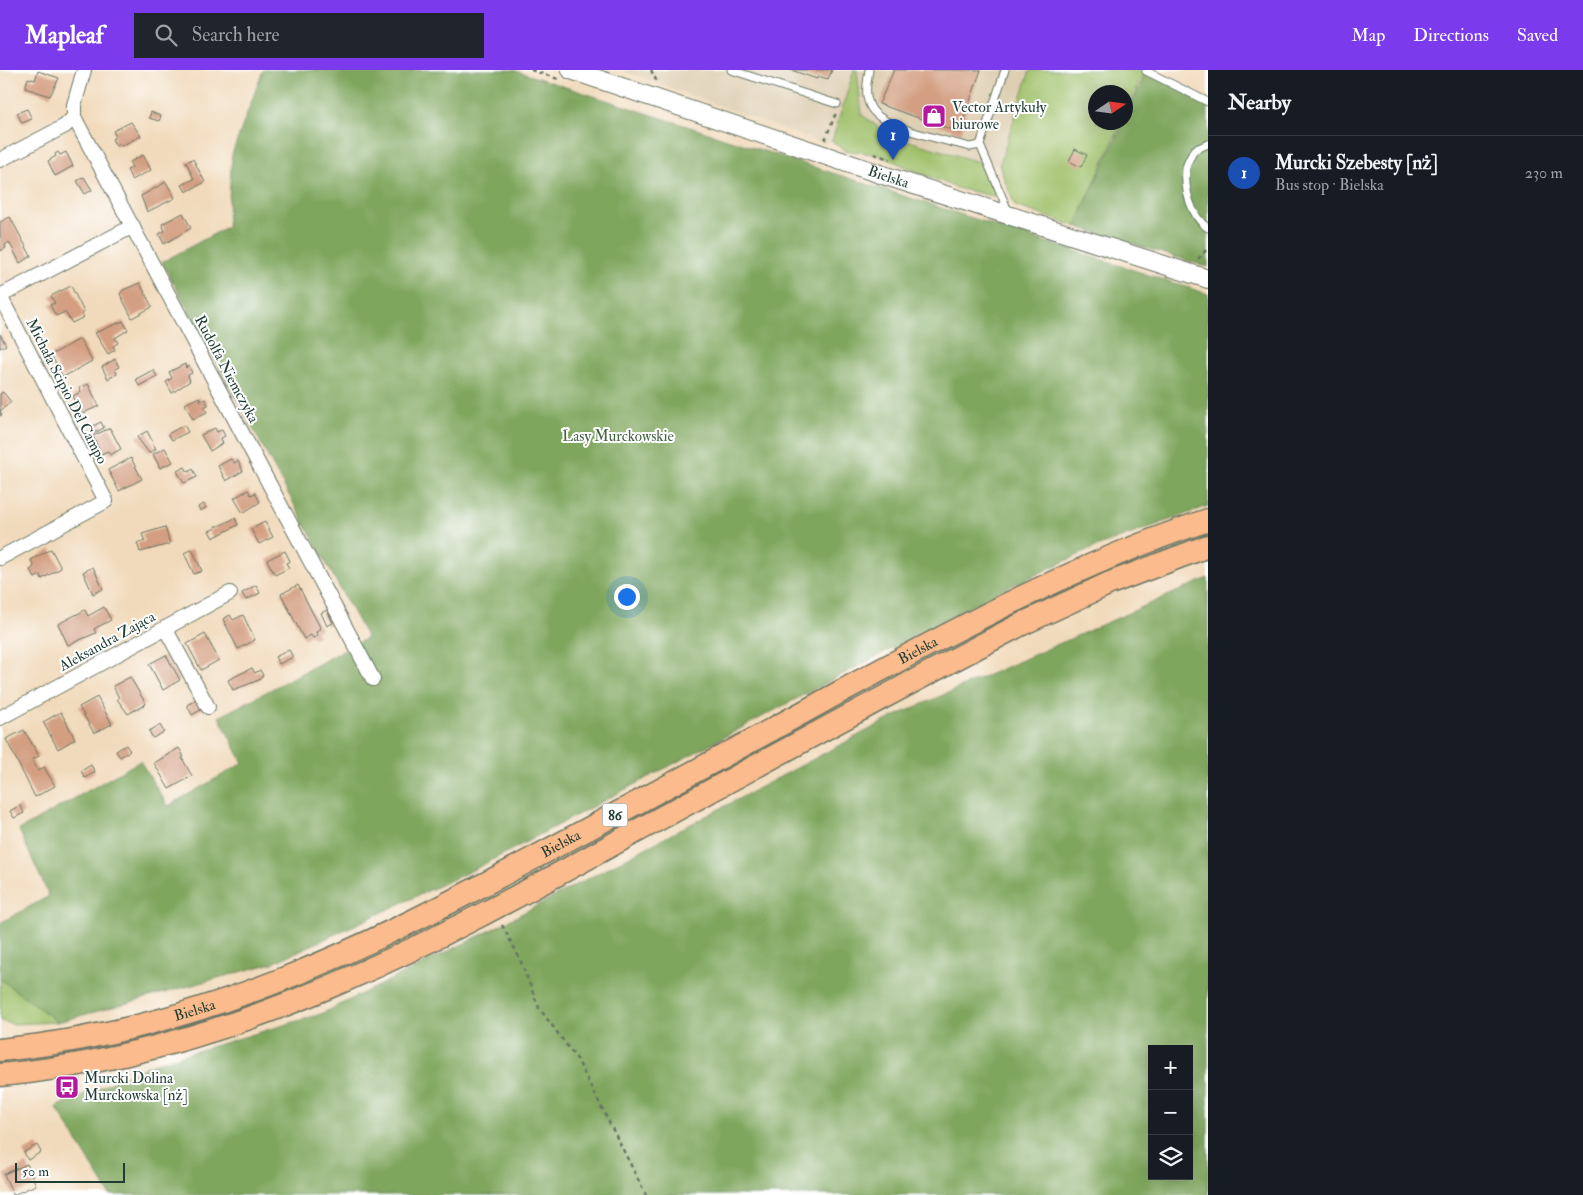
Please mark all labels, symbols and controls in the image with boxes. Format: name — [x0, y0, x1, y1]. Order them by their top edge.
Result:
search box — [134, 13, 484, 58]
text: Mapleaf — [25, 20, 104, 51]
icon: search — [152, 21, 180, 49]
text: Search here — [192, 23, 279, 47]
text: Map — [1352, 24, 1385, 47]
text: Directions — [1413, 24, 1489, 47]
text: Saved — [1517, 24, 1558, 47]
north arrow — [1088, 85, 1133, 130]
text: Nearby — [1228, 89, 1291, 116]
place label: Vector Artykuły biurowe — [952, 98, 1047, 134]
shop icon: Vector Artykuły biurowe — [921, 103, 947, 129]
pin: 1 — [877, 119, 909, 160]
text: Murcki Szebesty [nż] — [1275, 151, 1438, 175]
street label: Bielska — [865, 162, 912, 193]
text: 1 — [1241, 163, 1247, 183]
text: 230 m — [1525, 163, 1563, 183]
text: Bus stop · Bielska — [1275, 175, 1384, 195]
street label: Rudolfa Niemczyka — [190, 312, 263, 427]
street label: Michała Scipio Del Campo — [21, 315, 112, 468]
park label: Lasy Murckowskie — [562, 427, 674, 446]
your location — [614, 584, 640, 610]
street label: Aleksandra Zająca — [55, 607, 159, 676]
street label: Bielska — [895, 632, 942, 669]
road number: 86 — [602, 804, 628, 826]
street label: Bielska — [538, 825, 585, 862]
street label: Bielska — [172, 995, 219, 1026]
map controls — [1148, 1045, 1193, 1180]
button: + — [1148, 1045, 1193, 1090]
place label: Murcki Dolina Murckowska [nż] — [84, 1069, 188, 1105]
bus stop icon: Murcki Dolina Murckowska [nż] — [54, 1074, 80, 1100]
button: − — [1148, 1090, 1193, 1135]
button: layers — [1148, 1135, 1193, 1180]
scale bar — [15, 1160, 125, 1183]
text: 50 m — [22, 1163, 49, 1180]

